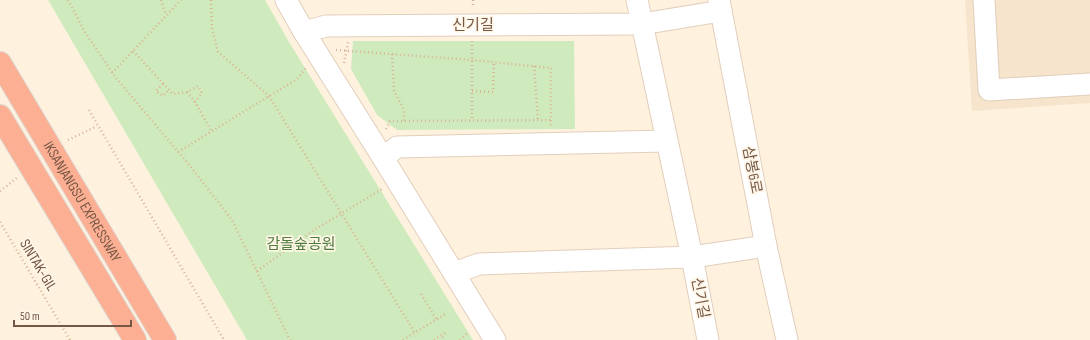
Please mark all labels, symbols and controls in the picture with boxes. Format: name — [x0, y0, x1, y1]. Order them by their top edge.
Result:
street label: 신기길 — [452, 16, 494, 35]
street label: IKSANJANGSU EXPRESSWAY — [39, 138, 126, 266]
street label: 삼봉6로 — [738, 145, 766, 195]
park label: 감돌숲공원 — [266, 235, 336, 254]
street label: SINTAK-GIL — [15, 236, 61, 295]
street label: 신기길 — [687, 276, 713, 320]
scale bar — [14, 302, 131, 328]
text: 50 m — [20, 309, 40, 324]

